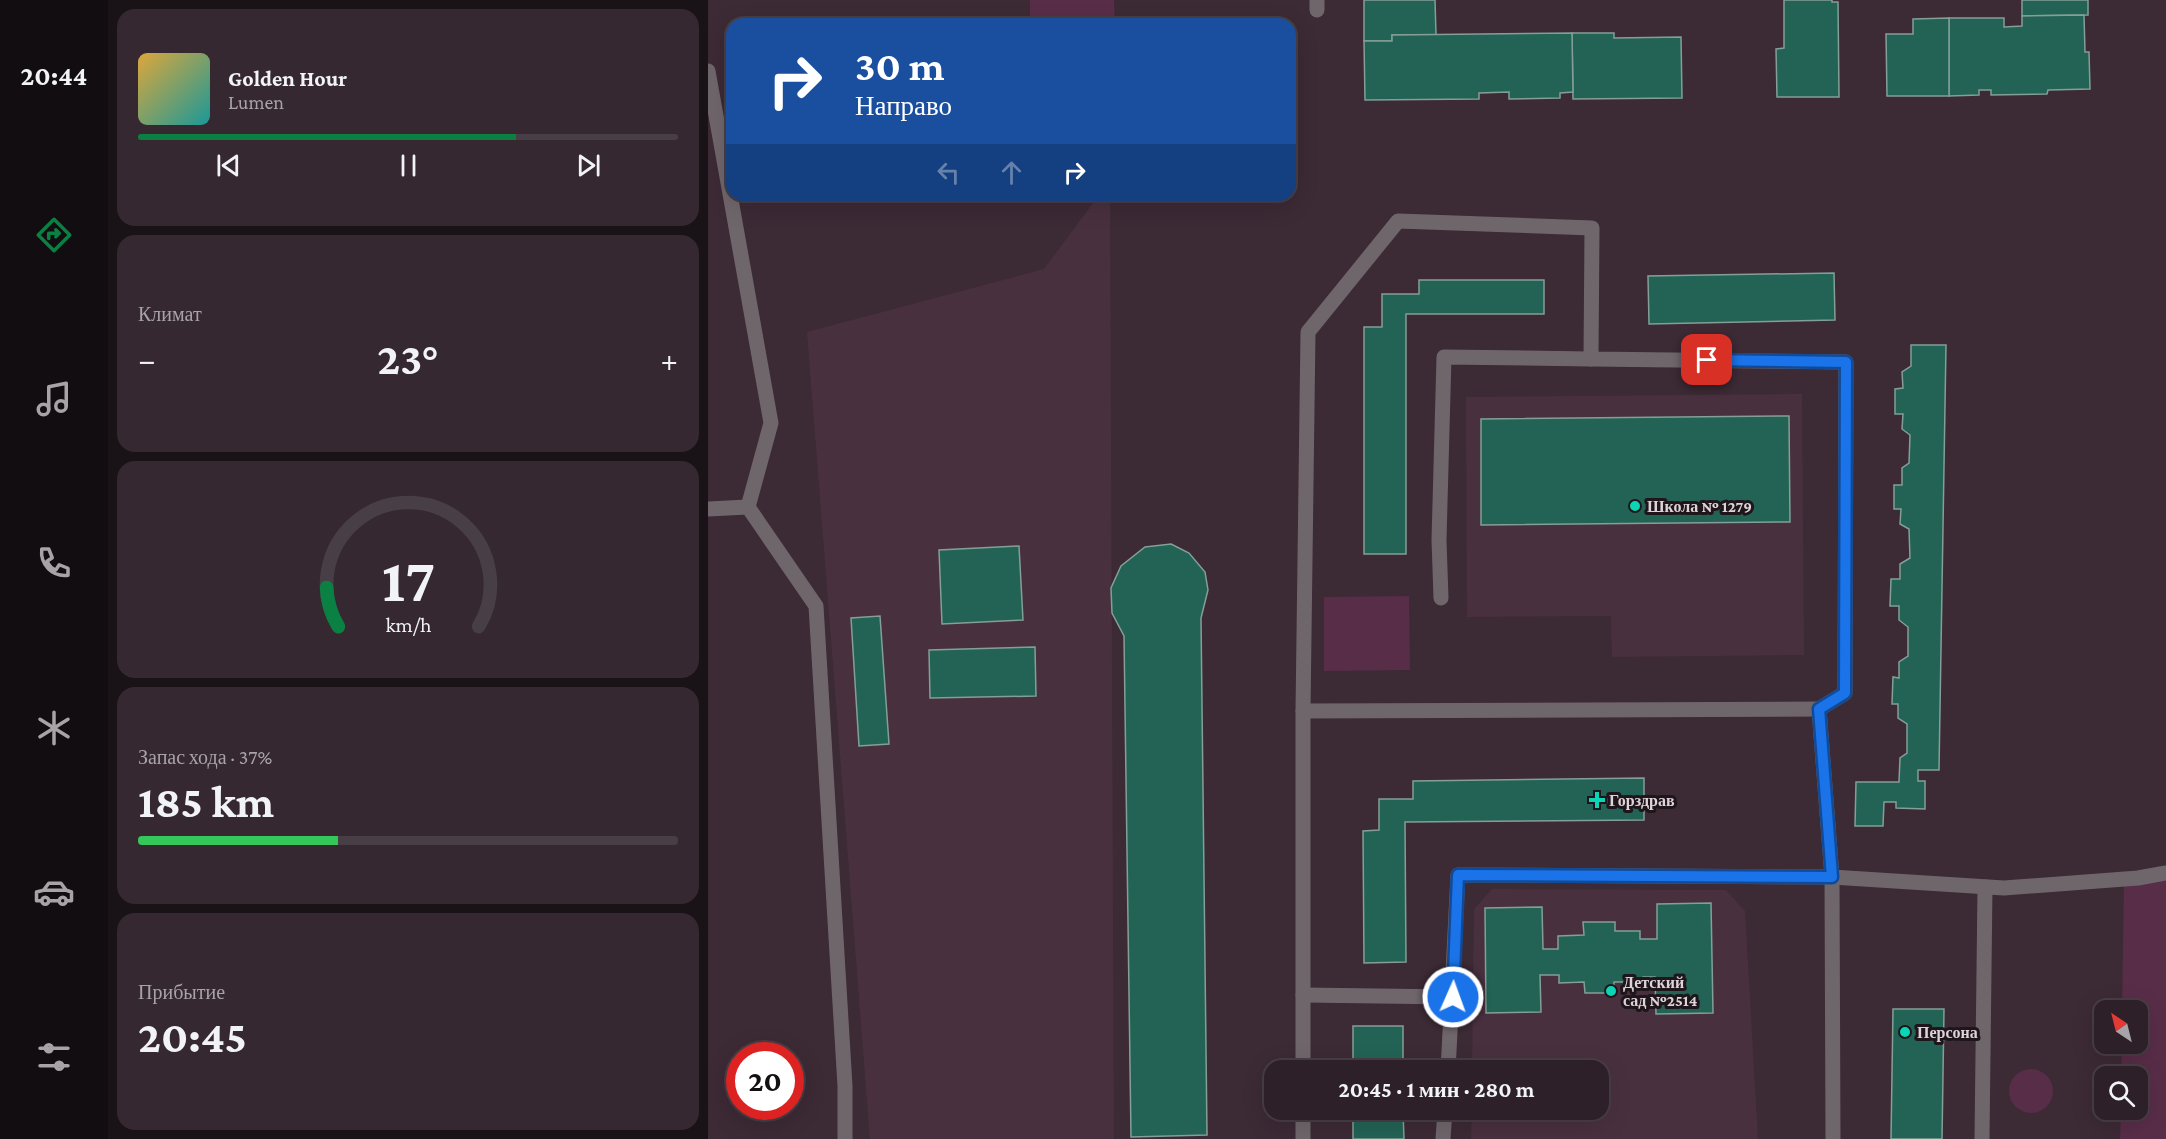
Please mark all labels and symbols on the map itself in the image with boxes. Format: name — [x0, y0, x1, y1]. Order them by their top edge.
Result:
pin — [1681, 334, 1732, 385]
place label: Школа № 1279 — [1647, 498, 1752, 515]
marker: Школа № 1279 — [1628, 499, 1642, 513]
place label: Горздрав — [1609, 792, 1675, 810]
marker: Горздрав — [1590, 793, 1604, 807]
position arrow — [1421, 965, 1485, 1029]
place label: Детский сад №2514 — [1623, 974, 1698, 1009]
marker: Детский сад №2514 — [1604, 984, 1618, 998]
north arrow — [2094, 1000, 2148, 1054]
place label: Персона — [1917, 1024, 1978, 1042]
marker: Персона — [1898, 1025, 1912, 1039]
speed limit sign: 20 — [726, 1042, 804, 1120]

